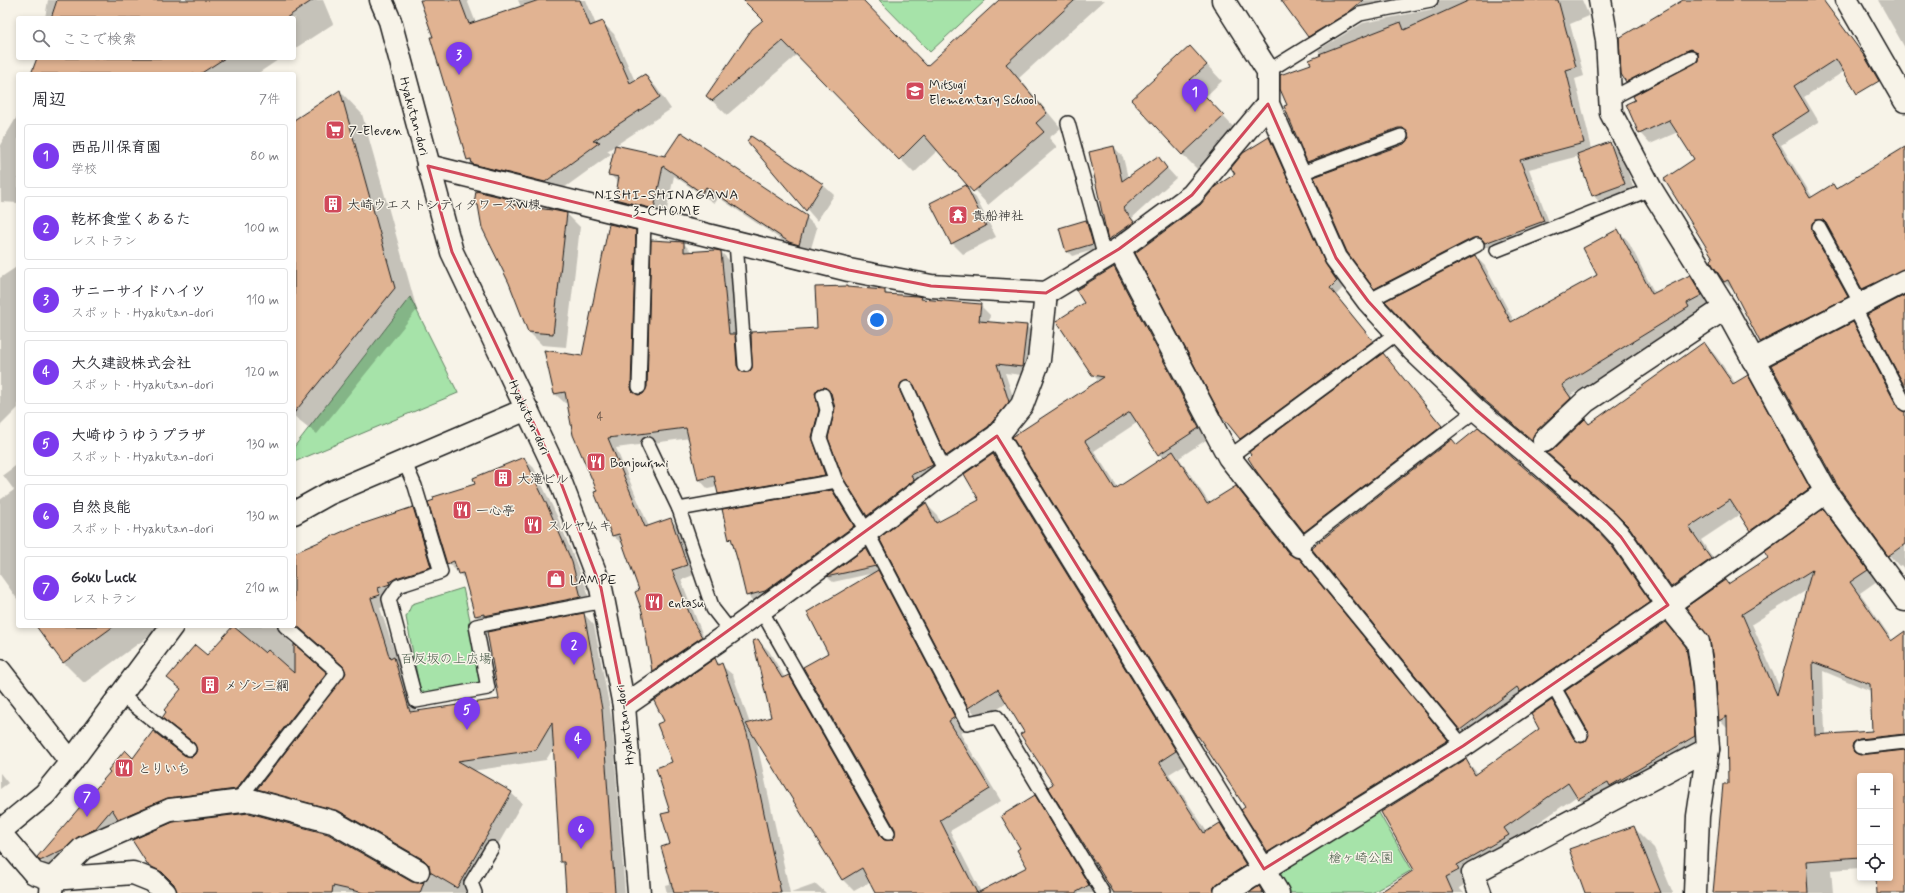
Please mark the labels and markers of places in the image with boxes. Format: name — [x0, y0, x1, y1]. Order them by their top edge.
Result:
pin: 3 — [446, 42, 472, 75]
place label: Mitsugi Elementary School — [929, 77, 1037, 109]
pin: 1 — [1182, 79, 1208, 112]
school or university icon: Mitsugi Elementary School — [904, 80, 926, 102]
supermarket icon: 7-Eleven — [324, 119, 346, 141]
place label: 7-Eleven — [349, 123, 402, 140]
building icon: 大崎ウエストシティタワーズW棟 — [322, 193, 344, 215]
place label: 大崎ウエストシティタワーズW棟 — [347, 197, 541, 214]
temple icon: 貴船神社 — [947, 204, 969, 226]
place label: 貴船神社 — [972, 208, 1024, 225]
restaurant icon: Bonjourmi — [585, 451, 607, 473]
place label: Bonjourmi — [610, 455, 668, 472]
building icon: 大滝ビル — [492, 467, 514, 489]
place label: 大滝ビル — [517, 471, 569, 488]
restaurant icon: 一心亭 — [451, 499, 473, 521]
place label: 一心亭 — [476, 503, 515, 520]
restaurant icon: スルヤムキ — [522, 514, 544, 536]
place label: スルヤムキ — [547, 518, 612, 535]
shop icon: LAMPE — [545, 568, 567, 590]
place label: LAMPE — [570, 572, 616, 589]
restaurant icon: entasu — [643, 591, 665, 613]
place label: entasu — [668, 595, 704, 612]
pin: 2 — [561, 632, 587, 665]
building icon: メゾン三綱 — [199, 674, 221, 696]
place label: メゾン三綱 — [224, 678, 289, 695]
pin: 5 — [454, 697, 480, 730]
pin: 4 — [565, 726, 591, 759]
restaurant icon: とりいち — [113, 757, 135, 779]
place label: とりいち — [138, 761, 190, 778]
pin: 7 — [74, 784, 100, 817]
pin: 6 — [568, 816, 594, 849]

